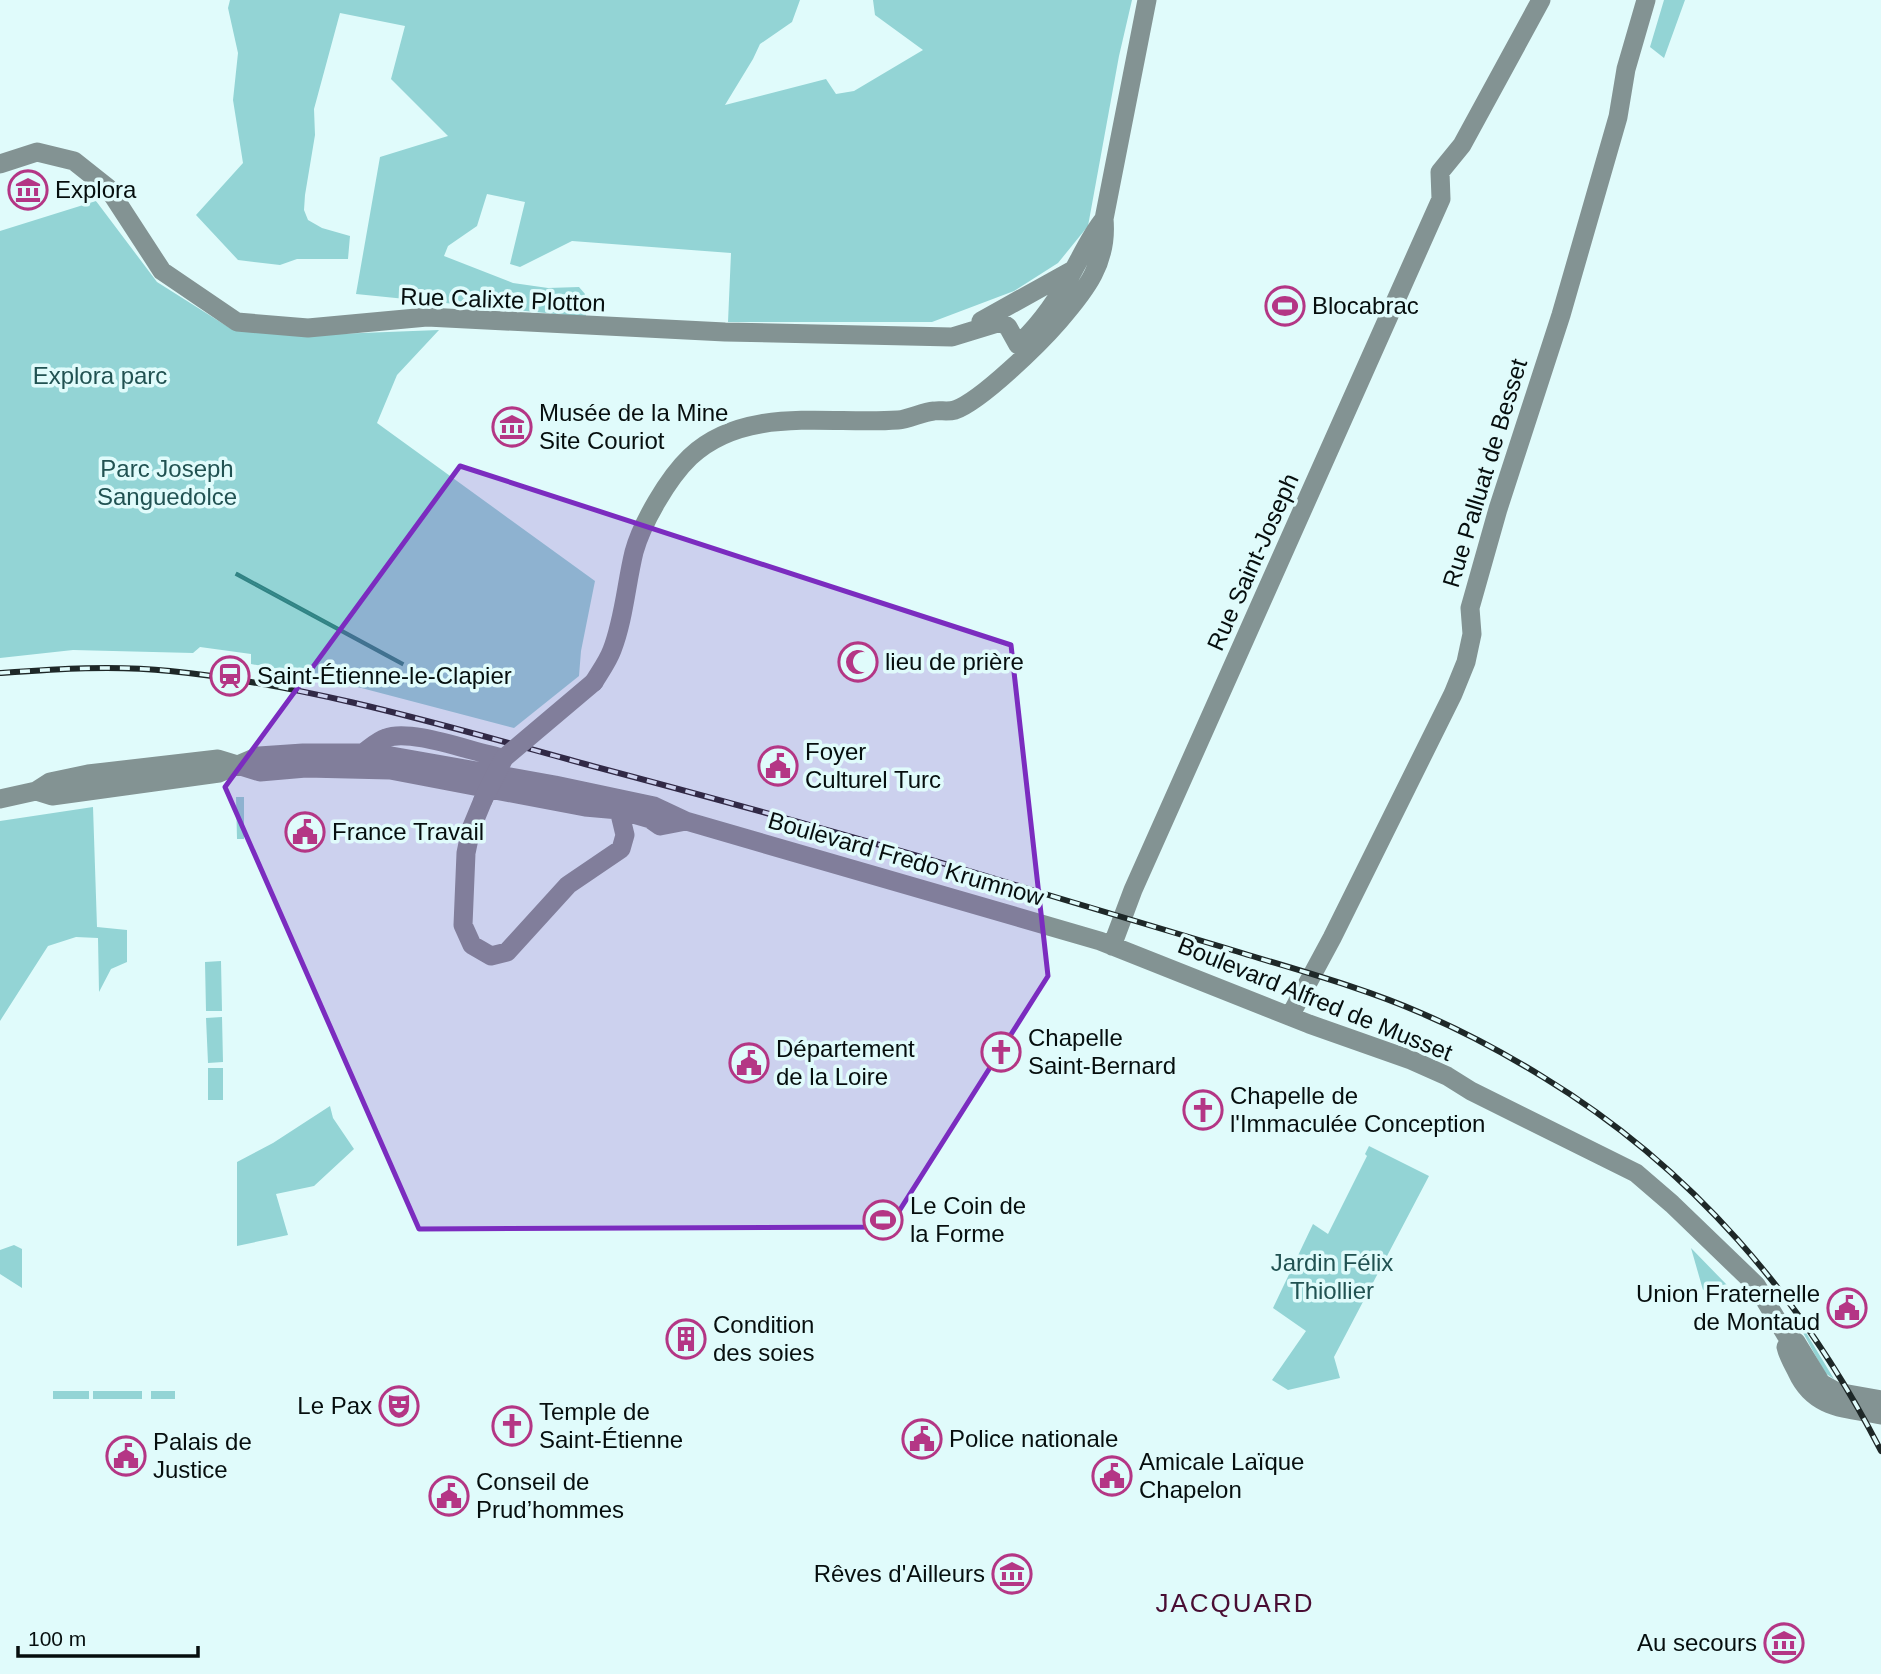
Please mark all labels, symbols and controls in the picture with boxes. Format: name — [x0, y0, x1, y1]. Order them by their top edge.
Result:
museum icon: Explora — [7, 169, 49, 211]
place label: Explora — [55, 176, 137, 203]
street label: Rue Calixte Plotton — [400, 282, 606, 317]
sports icon: Blocabrac — [1264, 285, 1306, 327]
place label: Blocabrac — [1312, 292, 1419, 319]
street label: Rue Palluat de Besset — [1437, 355, 1532, 590]
park label: Explora parc — [33, 362, 167, 389]
place label: Musée de la Mine Site Couriot — [539, 399, 728, 454]
museum icon: Musée de la Mine Site Couriot — [491, 406, 533, 448]
park label: Parc Joseph Sanguedolce — [97, 455, 237, 510]
street label: Rue Saint-Joseph — [1201, 469, 1304, 654]
mosque icon: lieu de prière — [837, 641, 879, 683]
place label: lieu de prière — [885, 648, 1024, 675]
station icon: Saint-Étienne-le-Clapier — [209, 655, 251, 697]
place label: Saint-Étienne-le-Clapier — [257, 662, 512, 689]
place label: Foyer Culturel Turc — [805, 738, 941, 793]
public building icon: Foyer Culturel Turc — [757, 745, 799, 787]
street label: Boulevard Fredo Krumnow — [765, 806, 1048, 911]
public building icon: France Travail — [284, 811, 326, 853]
place label: France Travail — [332, 818, 484, 845]
street label: Boulevard Alfred de Musset — [1174, 931, 1457, 1066]
place label: Chapelle Saint-Bernard — [1028, 1024, 1176, 1079]
church icon: Chapelle Saint-Bernard — [980, 1031, 1022, 1073]
place label: Département de la Loire — [776, 1035, 915, 1090]
public building icon: Département de la Loire — [728, 1042, 770, 1084]
place label: Chapelle de l'Immaculée Conception — [1230, 1082, 1485, 1137]
church icon: Chapelle de l'Immaculée Conception — [1182, 1089, 1224, 1131]
place label: Le Coin de la Forme — [910, 1192, 1026, 1247]
sports icon: Le Coin de la Forme — [862, 1199, 904, 1241]
park label: Jardin Félix Thiollier — [1271, 1249, 1393, 1304]
place label: Union Fraternelle de Montaud — [1636, 1280, 1820, 1335]
public building icon: Union Fraternelle de Montaud — [1826, 1287, 1868, 1329]
place label: Condition des soies — [713, 1311, 814, 1366]
building icon: Condition des soies — [665, 1318, 707, 1360]
theatre icon: Le Pax — [378, 1385, 420, 1427]
place label: Le Pax — [297, 1392, 372, 1419]
place label: Temple de Saint-Étienne — [539, 1398, 683, 1453]
church icon: Temple de Saint-Étienne — [491, 1405, 533, 1447]
public building icon: Police nationale — [901, 1418, 943, 1460]
place label: Police nationale — [949, 1425, 1118, 1452]
place label: Palais de Justice — [153, 1428, 252, 1483]
public building icon: Palais de Justice — [105, 1435, 147, 1477]
place label: Amicale Laïque Chapelon — [1139, 1448, 1304, 1503]
public building icon: Amicale Laïque Chapelon — [1091, 1455, 1133, 1497]
place label: Conseil de Prud’hommes — [476, 1468, 624, 1523]
public building icon: Conseil de Prud’hommes — [428, 1475, 470, 1517]
museum icon: Rêves d'Ailleurs — [991, 1553, 1033, 1595]
place label: Rêves d'Ailleurs — [814, 1560, 985, 1587]
district label: JACQUARD — [1155, 1588, 1315, 1618]
scale bar — [18, 1614, 198, 1658]
museum icon: Au secours — [1763, 1622, 1805, 1664]
text: 100 m — [28, 1627, 86, 1650]
place label: Au secours — [1637, 1629, 1757, 1656]

